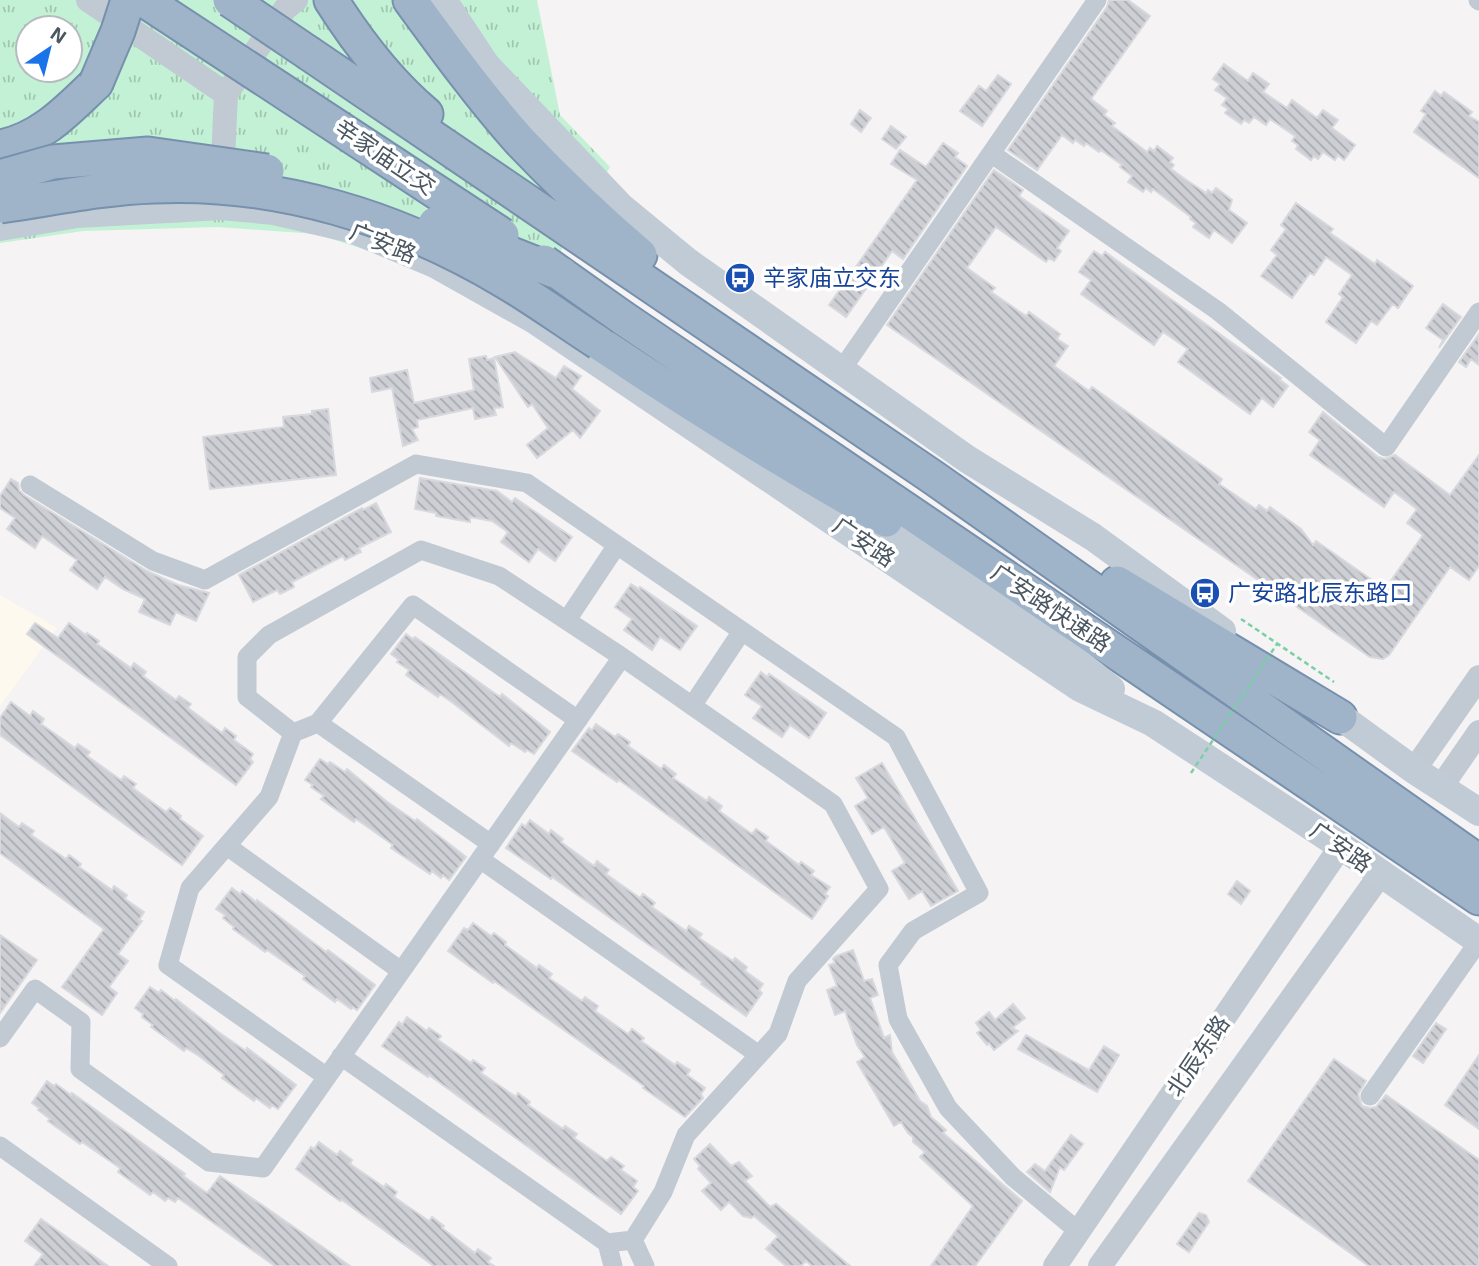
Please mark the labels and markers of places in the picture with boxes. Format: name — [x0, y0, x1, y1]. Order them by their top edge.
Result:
bus stop icon: 辛家庙立交东 — [723, 261, 757, 295]
place label: 辛家庙立交东 — [763, 263, 901, 291]
bus stop icon: 广安路北辰东路口 — [1188, 576, 1222, 610]
place label: 广安路北辰东路口 — [1228, 578, 1412, 606]

